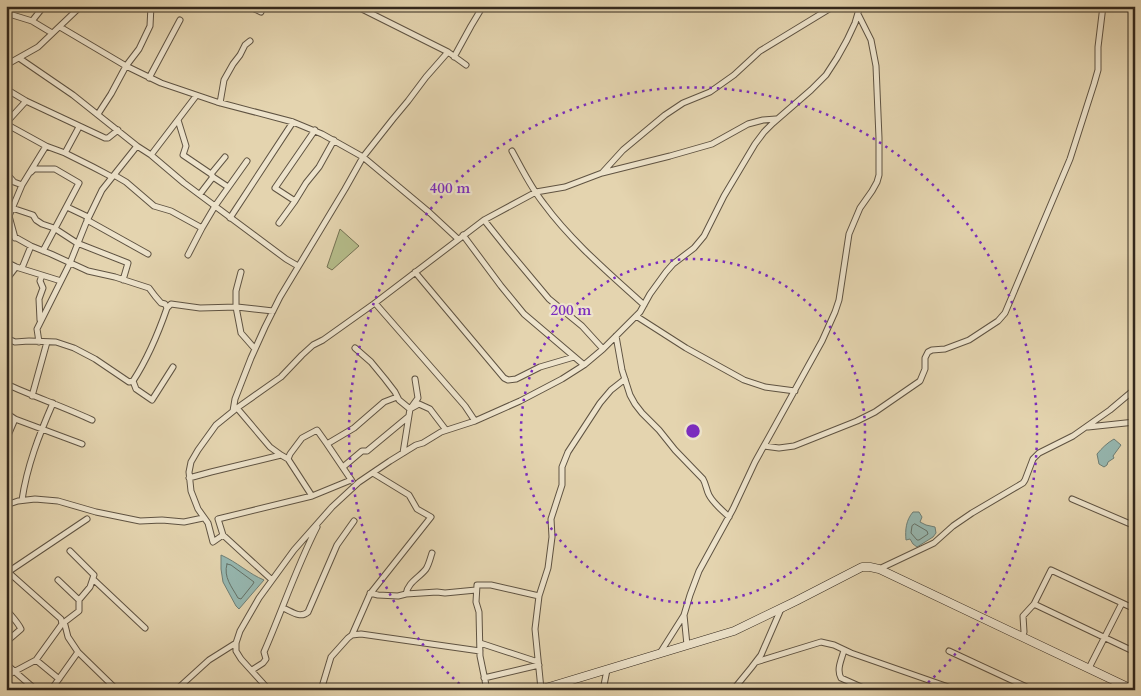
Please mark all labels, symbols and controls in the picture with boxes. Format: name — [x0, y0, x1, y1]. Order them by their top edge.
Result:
text: 400 m — [430, 178, 471, 198]
text: 200 m — [551, 300, 592, 320]
centre of rings — [684, 422, 702, 440]

